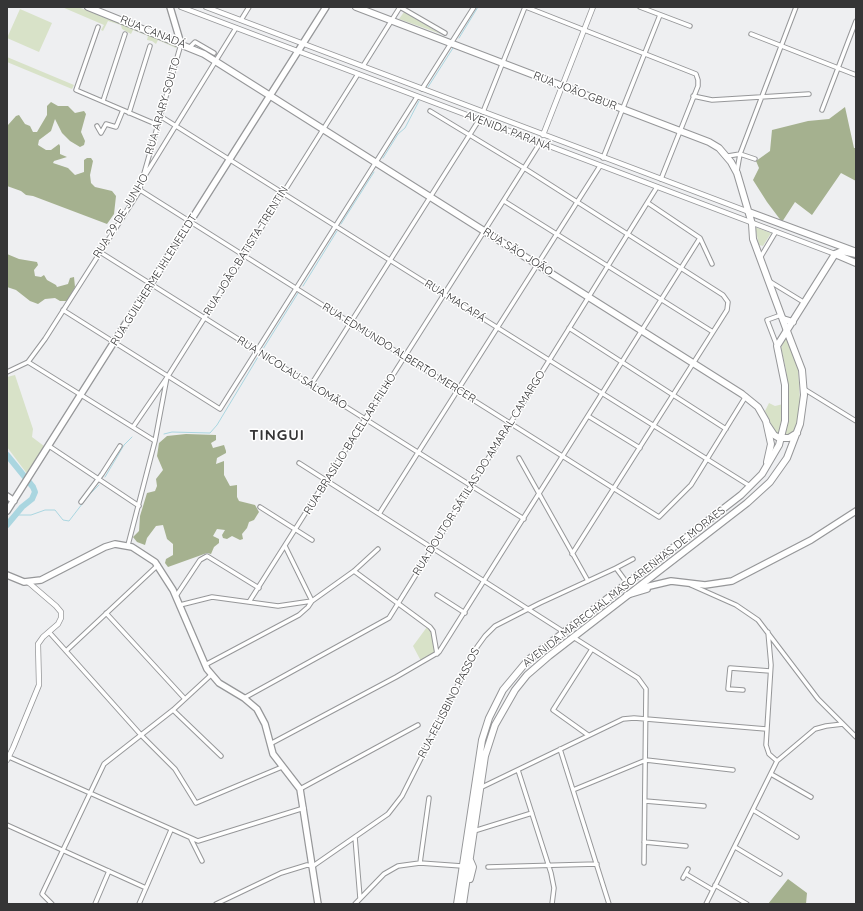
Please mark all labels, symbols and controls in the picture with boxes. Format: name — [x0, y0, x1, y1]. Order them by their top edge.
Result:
street label: RUA CANADÁ — [118, 13, 188, 51]
street label: RUA ARARY SOUTO — [143, 56, 183, 156]
street label: RUA JOÃO GBUR — [531, 69, 619, 113]
street label: AVENIDA PARANÁ — [463, 108, 553, 154]
street label: RUA 29 DE JUNHO — [91, 171, 151, 261]
street label: RUA JOÃO BATISTA TRENTIN — [201, 184, 291, 318]
street label: RUA GUILHERME IHLENFELDT — [108, 212, 200, 348]
street label: RUA SÃO JOÃO — [481, 225, 555, 279]
street label: RUA MACAPÁ — [422, 277, 488, 325]
street label: RUA EDMUNDO ALBERTO MERCER — [320, 300, 478, 406]
street label: RUA NICOLAU SALOMÃO — [235, 334, 349, 412]
street label: RUA DOUTOR SÁTILAS DO AMARAL CAMARGO — [410, 368, 548, 578]
street label: RUA BRASÍLIO BACELLAR FILHO — [301, 371, 399, 517]
district label: TINGUI — [249, 426, 305, 444]
street label: AVENIDA MARECHAL MASCARENHAS DE MORAES — [520, 504, 728, 670]
street label: RUA FELISBINO PASSOS — [415, 646, 483, 760]

